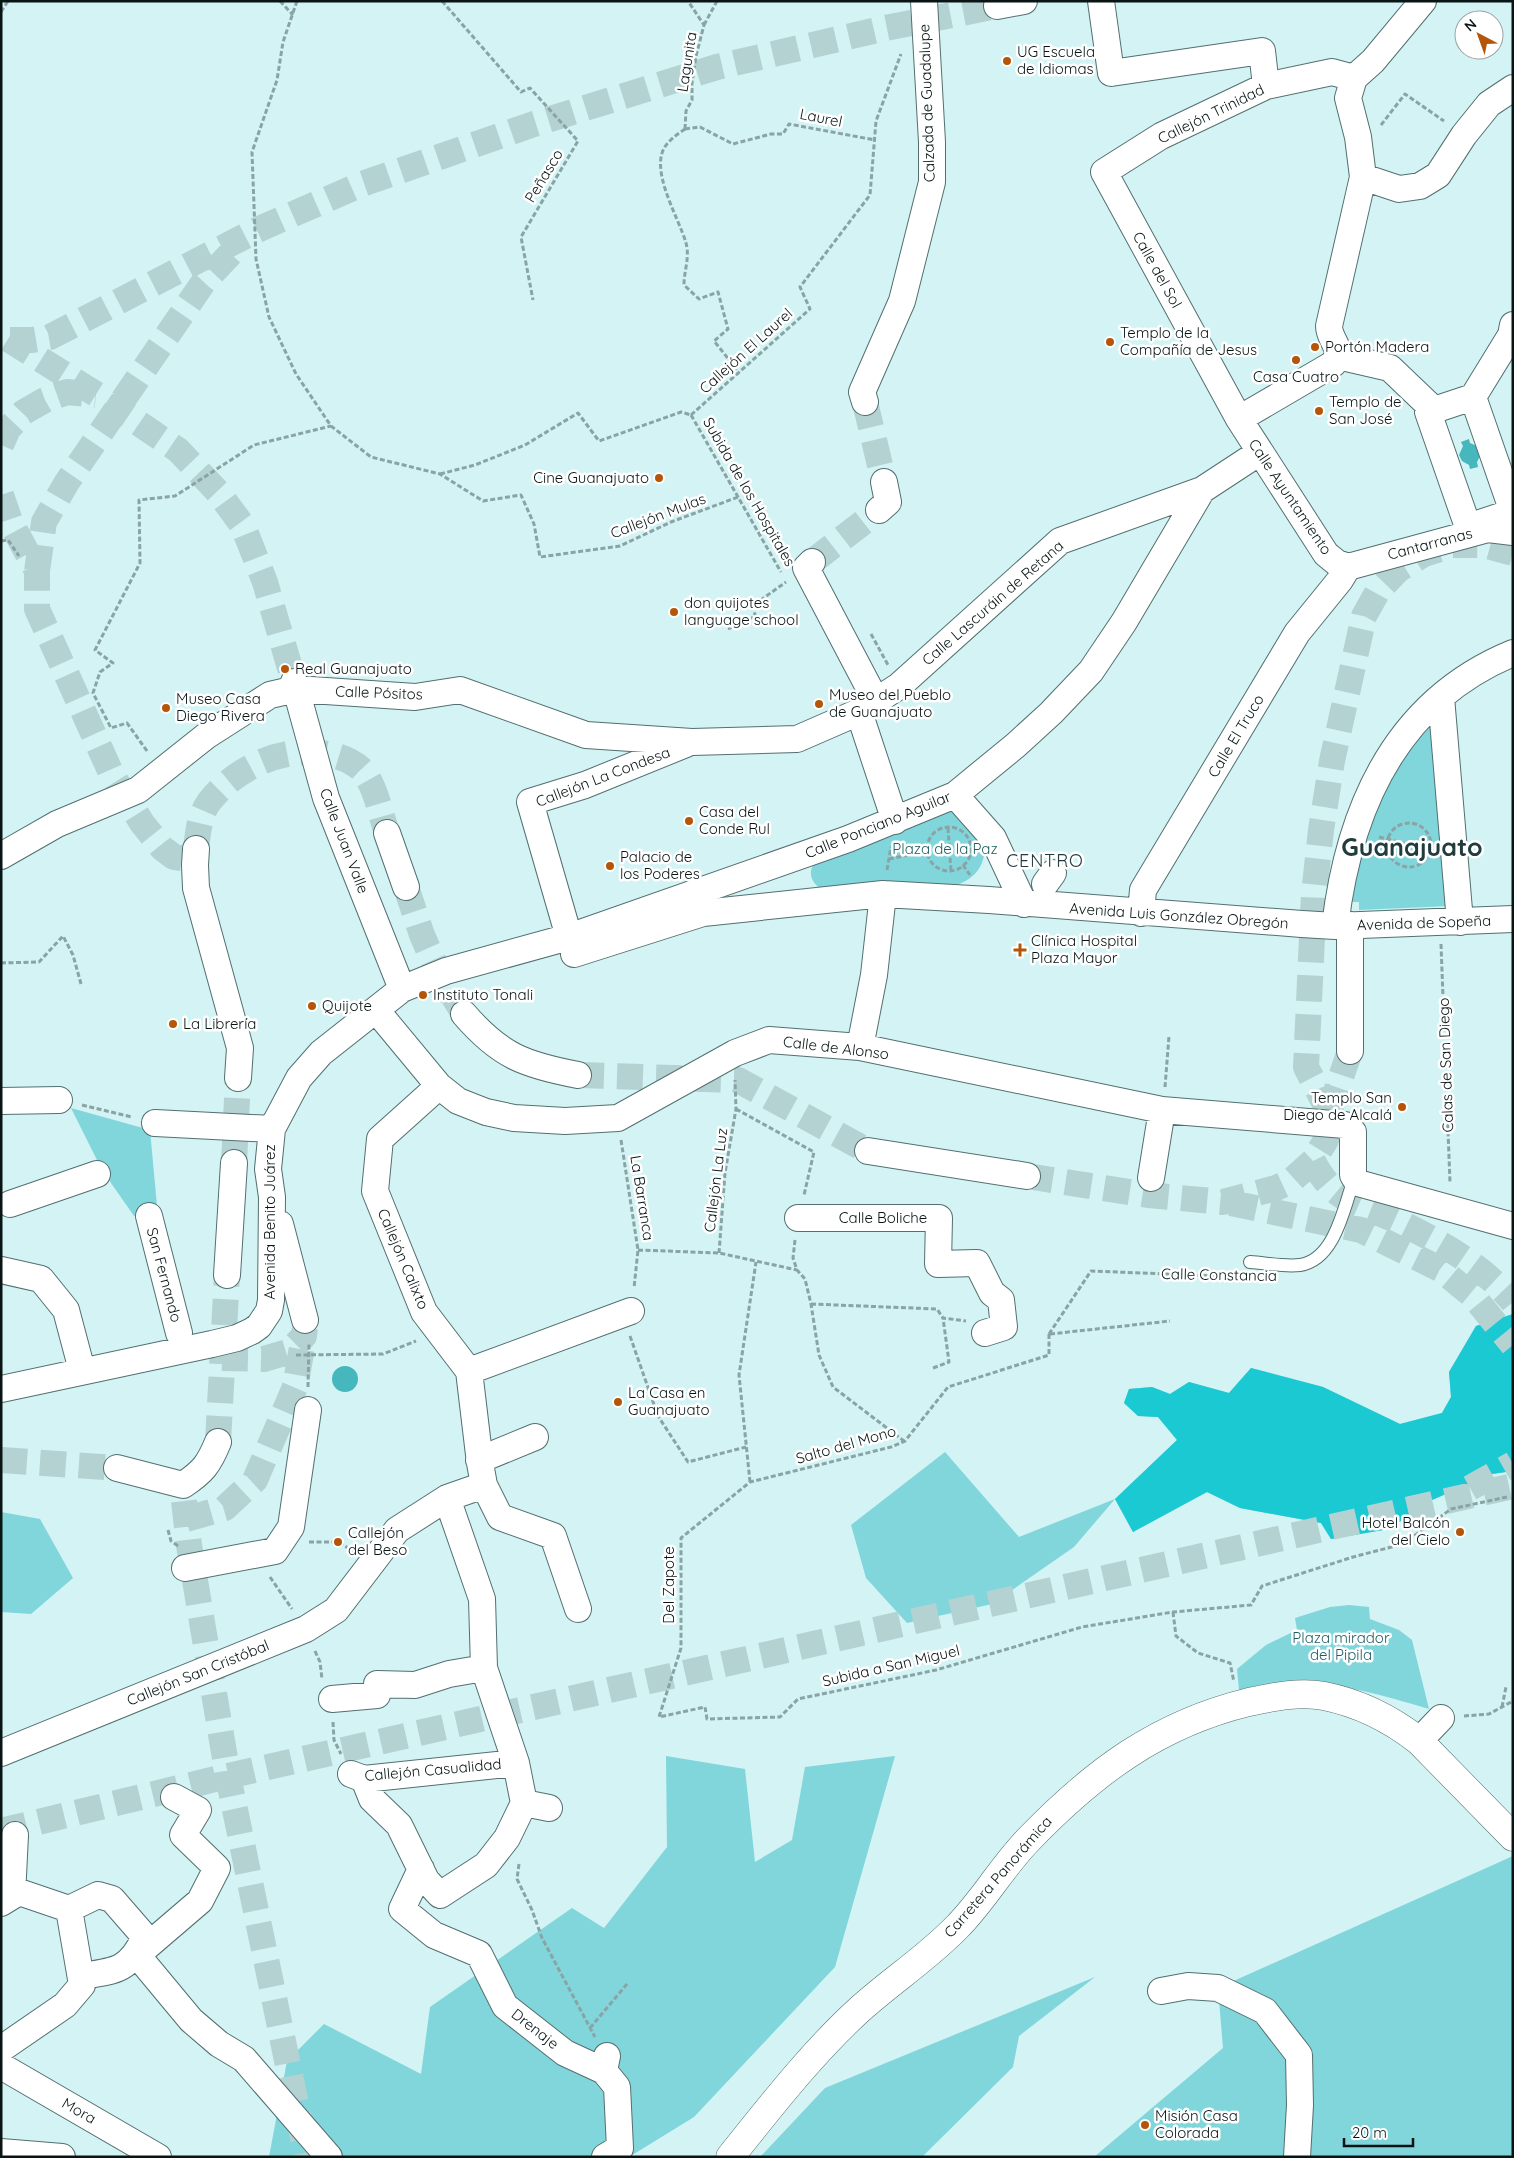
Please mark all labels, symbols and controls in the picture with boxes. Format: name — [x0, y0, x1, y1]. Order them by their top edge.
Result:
north arrow — [1454, 10, 1504, 60]
text: N — [1461, 15, 1480, 35]
street label: Calzada de Guadalupe — [914, 24, 939, 182]
street label: Lagunita — [672, 30, 701, 93]
place label: UG Escuela de Idiomas — [1017, 42, 1095, 78]
marker: UG Escuela de Idiomas — [1001, 55, 1013, 67]
street label: Callejón Trinidad — [1154, 80, 1267, 148]
street label: Laurel — [798, 104, 844, 131]
street label: Peñasco — [520, 146, 567, 206]
street label: Calle del Sol — [1129, 228, 1186, 311]
street label: Callejón El Laurel — [695, 304, 796, 397]
place label: Templo de la Compañía de Jesus — [1120, 323, 1257, 359]
marker: Templo de la Compañía de Jesus — [1104, 336, 1116, 348]
place label: Portón Madera — [1325, 337, 1429, 356]
marker: Portón Madera — [1309, 341, 1321, 353]
marker: Casa Cuatro — [1290, 354, 1302, 366]
place label: Casa Cuatro — [1253, 367, 1339, 386]
place label: Templo de San José — [1329, 392, 1402, 428]
marker: Templo de San José — [1313, 405, 1325, 417]
street label: Subida de los Hospitales — [699, 414, 800, 570]
street label: Calle Ayuntamiento — [1245, 435, 1336, 558]
place label: Cine Guanajuato — [533, 468, 649, 487]
marker: Cine Guanajuato — [653, 472, 665, 484]
street label: Callejón Mulas — [607, 489, 708, 542]
street label: Cantarranas — [1385, 523, 1474, 564]
street label: Calle Lascuráin de Retana — [918, 536, 1067, 669]
place label: don quijotes language school — [684, 593, 799, 629]
marker: don quijotes language school — [668, 606, 680, 618]
place label: Real Guanajuato — [295, 659, 412, 678]
marker: Real Guanajuato — [279, 663, 291, 675]
street label: Calle Pósitos — [335, 681, 423, 704]
place label: Museo del Pueblo de Guanajuato — [829, 685, 951, 721]
place label: Museo Casa Diego Rivera — [176, 689, 265, 725]
street label: Calle El Truco — [1203, 691, 1268, 781]
marker: Museo del Pueblo de Guanajuato — [813, 698, 825, 710]
marker: Museo Casa Diego Rivera — [160, 702, 172, 714]
street label: Callejón La Condesa — [533, 742, 673, 811]
street label: Calle Juan Valle — [316, 785, 373, 896]
street label: Calle Ponciano Aguilar — [802, 786, 954, 862]
place label: Casa del Conde Rul — [699, 802, 770, 838]
marker: Casa del Conde Rul — [683, 815, 695, 827]
district label: Guanajuato — [1341, 831, 1483, 862]
park label: Plaza de la Paz — [892, 839, 998, 858]
place label: Palacio de los Poderes — [620, 847, 700, 883]
district label: CENTRO — [1006, 849, 1084, 872]
marker: Palacio de los Poderes — [604, 860, 616, 872]
street label: Avenida Luis González Obregón — [1069, 898, 1289, 933]
street label: Avenida de Sopeña — [1357, 911, 1491, 934]
place label: Clínica Hospital Plaza Mayor — [1031, 931, 1137, 967]
marker: Clínica Hospital Plaza Mayor — [1013, 943, 1027, 957]
place label: Instituto Tonali — [433, 985, 533, 1004]
marker: Instituto Tonali — [417, 989, 429, 1001]
place label: Quijote — [322, 996, 372, 1015]
street label: Calas de San Diego — [1434, 997, 1457, 1133]
marker: Quijote — [306, 1000, 318, 1012]
place label: La Librería — [183, 1014, 256, 1033]
marker: La Librería — [167, 1018, 179, 1030]
street label: Calle de Alonso — [782, 1032, 890, 1063]
place label: Templo San Diego de Alcalá — [1283, 1088, 1392, 1124]
marker: Templo San Diego de Alcalá — [1396, 1101, 1408, 1113]
street label: Callejón La Luz — [700, 1127, 731, 1233]
street label: Avenida Benito Juárez — [260, 1144, 279, 1300]
street label: La Barranca — [626, 1154, 659, 1242]
street label: Callejón Calixto — [374, 1206, 433, 1312]
street label: Calle Boliche — [839, 1208, 927, 1227]
street label: San Fernando — [143, 1225, 186, 1324]
street label: Calle Constancia — [1161, 1264, 1277, 1285]
place label: La Casa en Guanajuato — [628, 1383, 710, 1419]
marker: La Casa en Guanajuato — [612, 1396, 624, 1408]
street label: Salto del Mono — [794, 1421, 898, 1468]
place label: Hotel Balcón del Cielo — [1361, 1513, 1450, 1549]
place label: Callejón del Beso — [348, 1523, 407, 1559]
marker: Hotel Balcón del Cielo — [1454, 1526, 1466, 1538]
marker: Callejón del Beso — [332, 1536, 344, 1548]
street label: Del Zapote — [659, 1546, 678, 1624]
park label: Plaza mirador del Pipila — [1292, 1628, 1390, 1664]
street label: Callejón San Cristóbal — [124, 1635, 272, 1710]
street label: Subida a San Miguel — [820, 1640, 961, 1691]
street label: Callejón Casualidad — [364, 1754, 502, 1785]
street label: Carretera Panorámica — [940, 1812, 1056, 1941]
street label: Drenaje — [508, 2004, 563, 2053]
street label: Mora — [59, 2093, 100, 2128]
place label: Misión Casa Colorada — [1155, 2106, 1238, 2142]
scale bar — [1344, 2116, 1413, 2148]
marker: Misión Casa Colorada — [1139, 2119, 1151, 2131]
text: 20 m — [1352, 2123, 1387, 2142]

